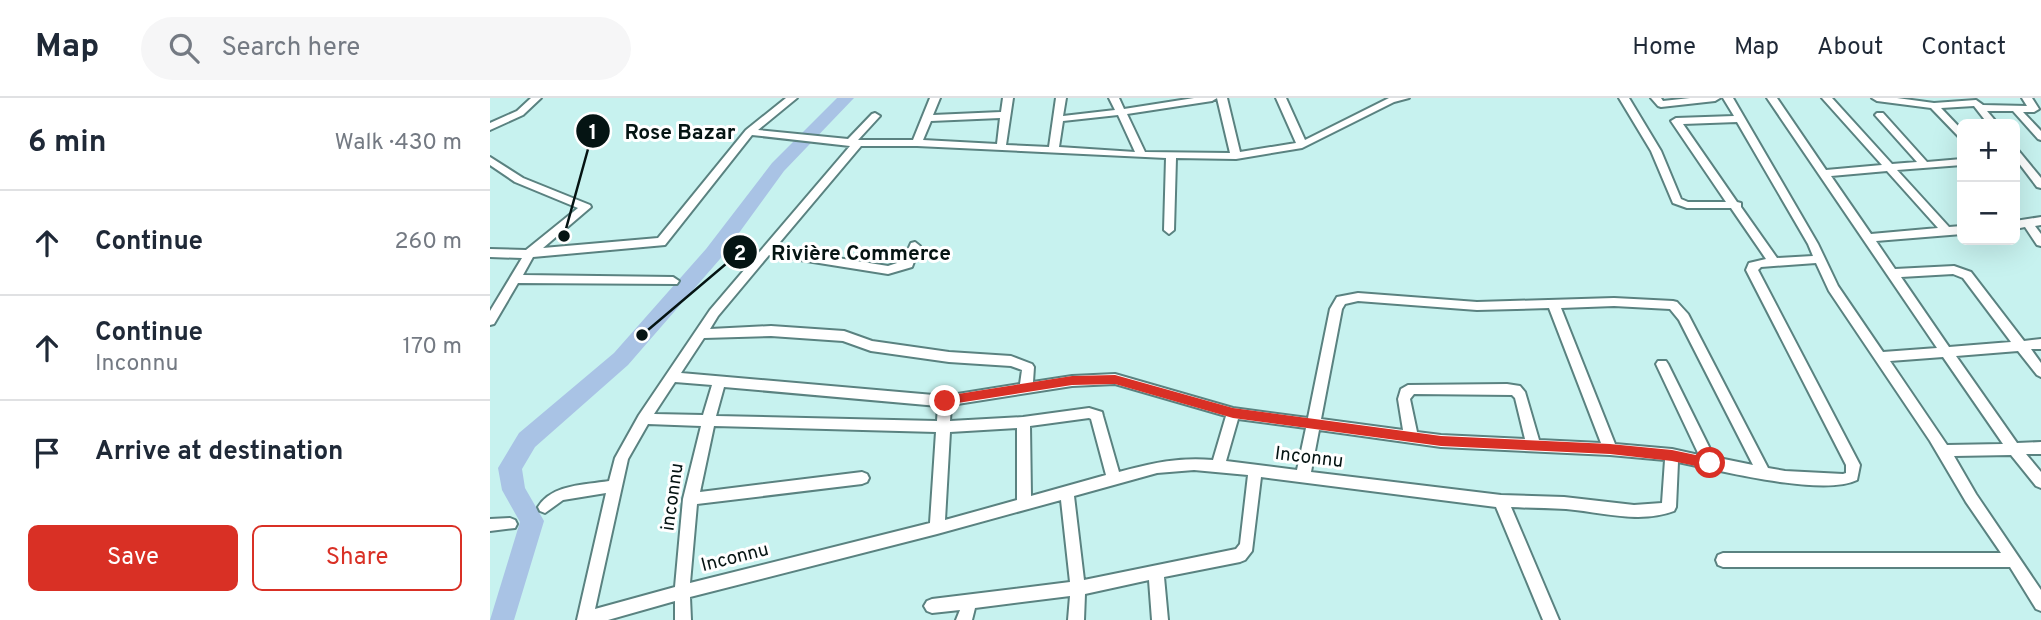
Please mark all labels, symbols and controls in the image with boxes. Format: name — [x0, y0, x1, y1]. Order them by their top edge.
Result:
search box — [141, 17, 631, 80]
text: Map — [35, 27, 99, 69]
icon: search — [165, 29, 203, 67]
text: Search here — [221, 32, 360, 65]
text: Home — [1632, 33, 1696, 63]
text: Map — [1734, 33, 1779, 63]
text: About — [1817, 33, 1883, 63]
text: Contact — [1921, 33, 2006, 63]
callout: Rose Bazar — [575, 110, 749, 152]
map controls — [1957, 119, 2020, 245]
button: + — [1957, 119, 2020, 182]
text: 1 — [589, 120, 597, 147]
text: Rose Bazar — [625, 120, 736, 147]
text: 6 min — [28, 125, 106, 162]
text: Walk · 430 m — [335, 129, 462, 158]
button: − — [1957, 182, 2020, 245]
icon: ahead — [28, 224, 66, 262]
text: Continue — [95, 226, 203, 259]
text: 260 m — [395, 228, 462, 257]
callout: Rivière Commerce — [722, 231, 965, 273]
text: 2 — [734, 241, 746, 268]
text: Rivière Commerce — [771, 241, 951, 268]
text: Continue — [95, 317, 203, 350]
icon: ahead — [28, 329, 66, 367]
text: 170 m — [403, 333, 462, 362]
text: Inconnu — [95, 350, 178, 379]
route end — [929, 385, 960, 416]
icon: arrive — [28, 434, 66, 472]
text: Arrive at destination — [95, 436, 343, 469]
street label: Inconnu — [1273, 442, 1345, 474]
route start — [1694, 447, 1725, 478]
street label: inconnu — [656, 462, 690, 532]
button: Save — [28, 525, 238, 591]
button: Share — [252, 525, 462, 591]
street label: Inconnu — [699, 538, 771, 578]

